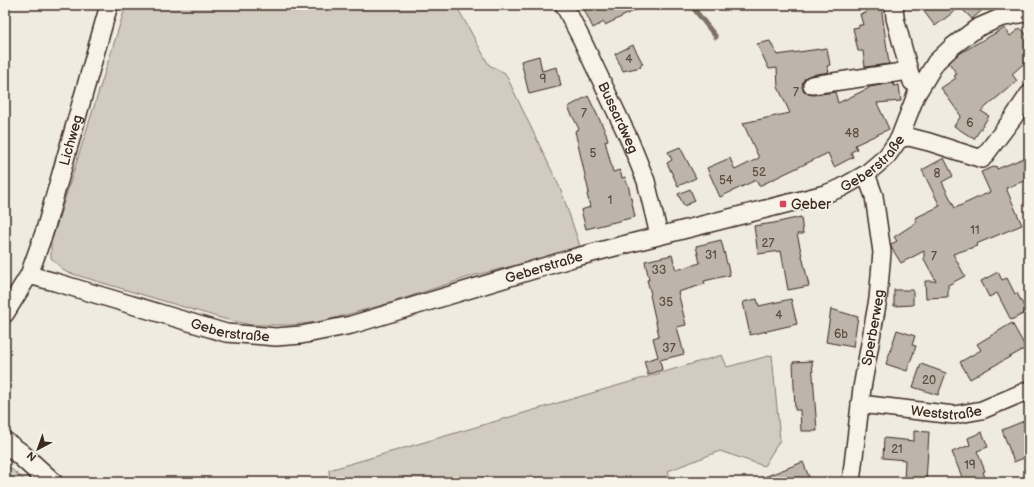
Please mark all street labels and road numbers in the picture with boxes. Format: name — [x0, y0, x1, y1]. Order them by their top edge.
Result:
street label: Bussardweg — [594, 79, 642, 156]
street label: Lichweg — [56, 113, 86, 168]
street label: Geberstraße — [837, 132, 908, 196]
street label: Geberstraße — [503, 248, 585, 287]
street label: Sperberweg — [858, 289, 888, 367]
street label: Geberstraße — [188, 315, 270, 345]
street label: Weststraße — [910, 402, 983, 424]

